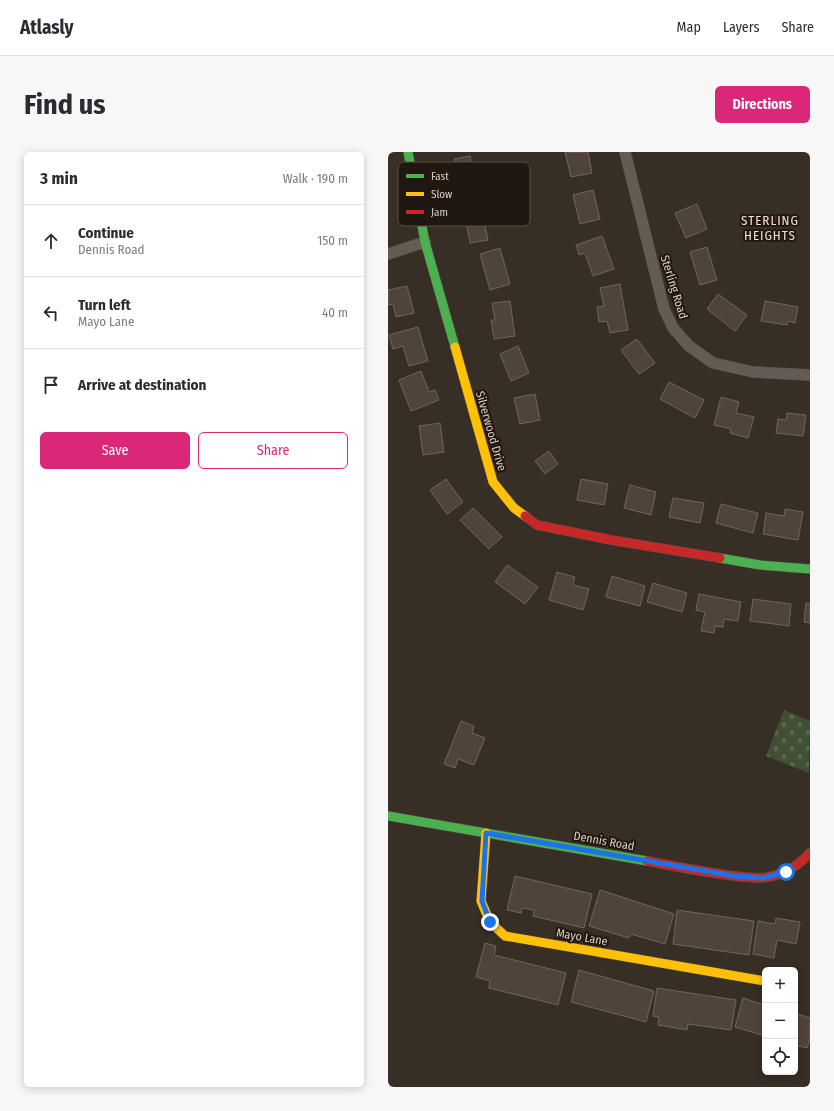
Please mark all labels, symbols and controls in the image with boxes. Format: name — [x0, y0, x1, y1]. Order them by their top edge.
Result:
text: Atlasly — [20, 16, 74, 39]
text: Map — [677, 19, 701, 36]
text: Layers — [723, 19, 759, 36]
text: Share — [781, 19, 814, 36]
button: Directions — [715, 86, 810, 123]
text: Find us — [24, 88, 106, 121]
legend — [398, 162, 530, 226]
text: 3 min — [40, 168, 78, 189]
text: Fast — [431, 170, 449, 183]
text: Walk · 190 m — [283, 171, 348, 186]
text: Slow — [431, 188, 452, 201]
text: Jam — [431, 206, 448, 219]
district label: STERLING HEIGHTS — [741, 213, 799, 243]
text: Continue — [78, 224, 134, 242]
icon: ahead — [40, 230, 62, 252]
text: 150 m — [317, 233, 348, 248]
text: Dennis Road — [78, 242, 145, 257]
street label: Sterling Road — [658, 254, 690, 320]
text: Turn left — [78, 296, 131, 314]
icon: left — [40, 302, 62, 324]
text: 40 m — [322, 305, 348, 320]
text: Mayo Lane — [78, 314, 134, 329]
icon: arrive — [40, 374, 62, 396]
text: Arrive at destination — [78, 376, 206, 394]
street label: Silverwood Drive — [473, 389, 509, 473]
button: Save — [40, 432, 190, 469]
button: Share — [198, 432, 348, 469]
street label: Dennis Road — [573, 829, 635, 853]
route start — [777, 863, 795, 881]
route end — [481, 913, 499, 931]
street label: Mayo Lane — [555, 926, 609, 948]
map controls — [762, 967, 798, 1075]
button: + — [762, 967, 798, 1003]
button: − — [762, 1003, 798, 1039]
button: locate — [762, 1039, 798, 1075]

